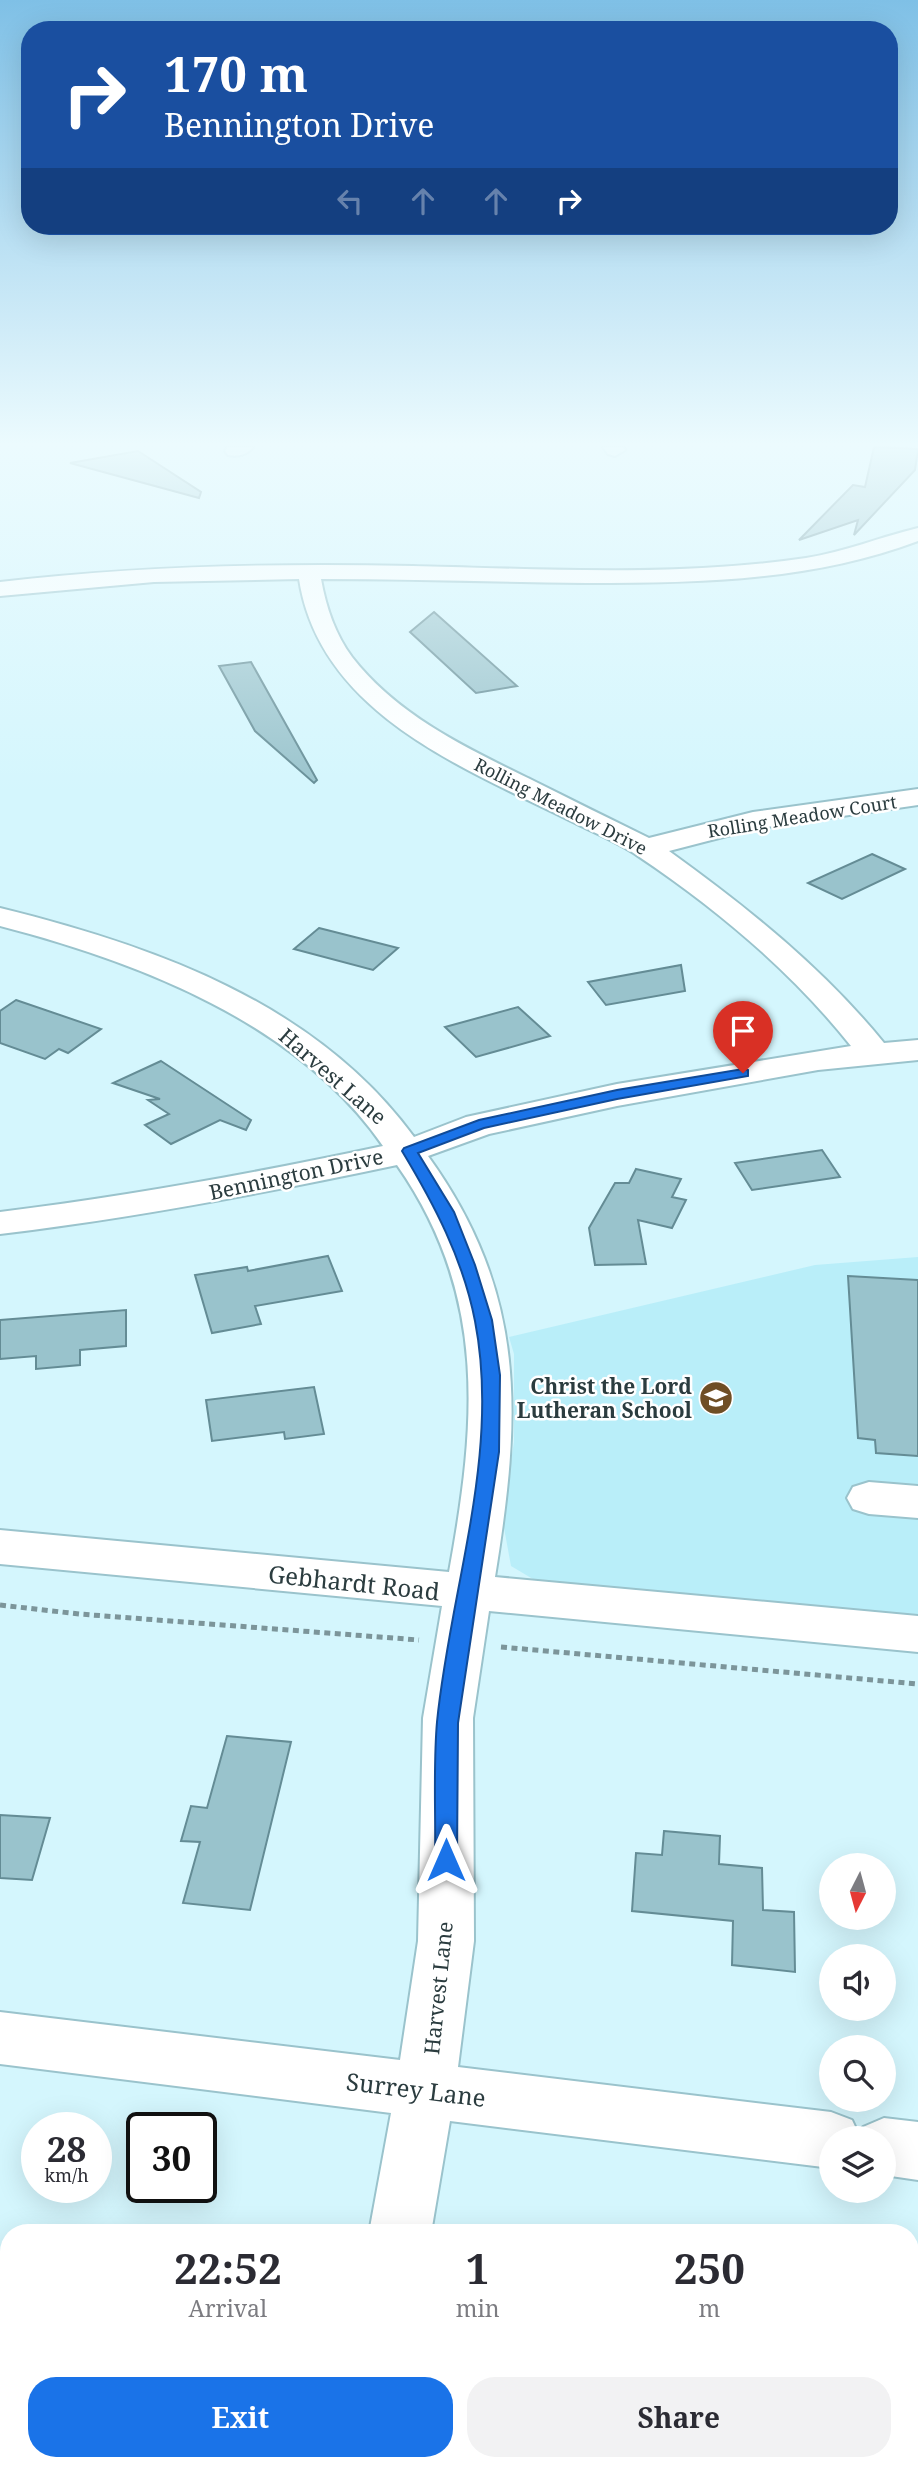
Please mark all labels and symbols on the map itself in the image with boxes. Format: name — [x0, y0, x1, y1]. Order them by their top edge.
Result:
street label: Rolling Meadow Drive — [471, 752, 651, 860]
street label: Rolling Meadow Court — [706, 789, 898, 843]
pin — [713, 1001, 773, 1073]
street label: Harvest Lane — [273, 1022, 393, 1130]
street label: Bennington Drive — [206, 1142, 386, 1206]
place label: Christ the Lord Lutheran School — [517, 1372, 693, 1424]
school or university icon: Christ the Lord Lutheran School — [697, 1379, 735, 1417]
street label: Gebhardt Road — [267, 1557, 442, 1607]
position arrow — [409, 1823, 483, 1897]
north arrow — [819, 1853, 896, 1930]
street label: Harvest Lane — [417, 1920, 459, 2056]
street label: Surrey Lane — [344, 2064, 488, 2114]
speed limit sign: 30 — [126, 2112, 217, 2203]

